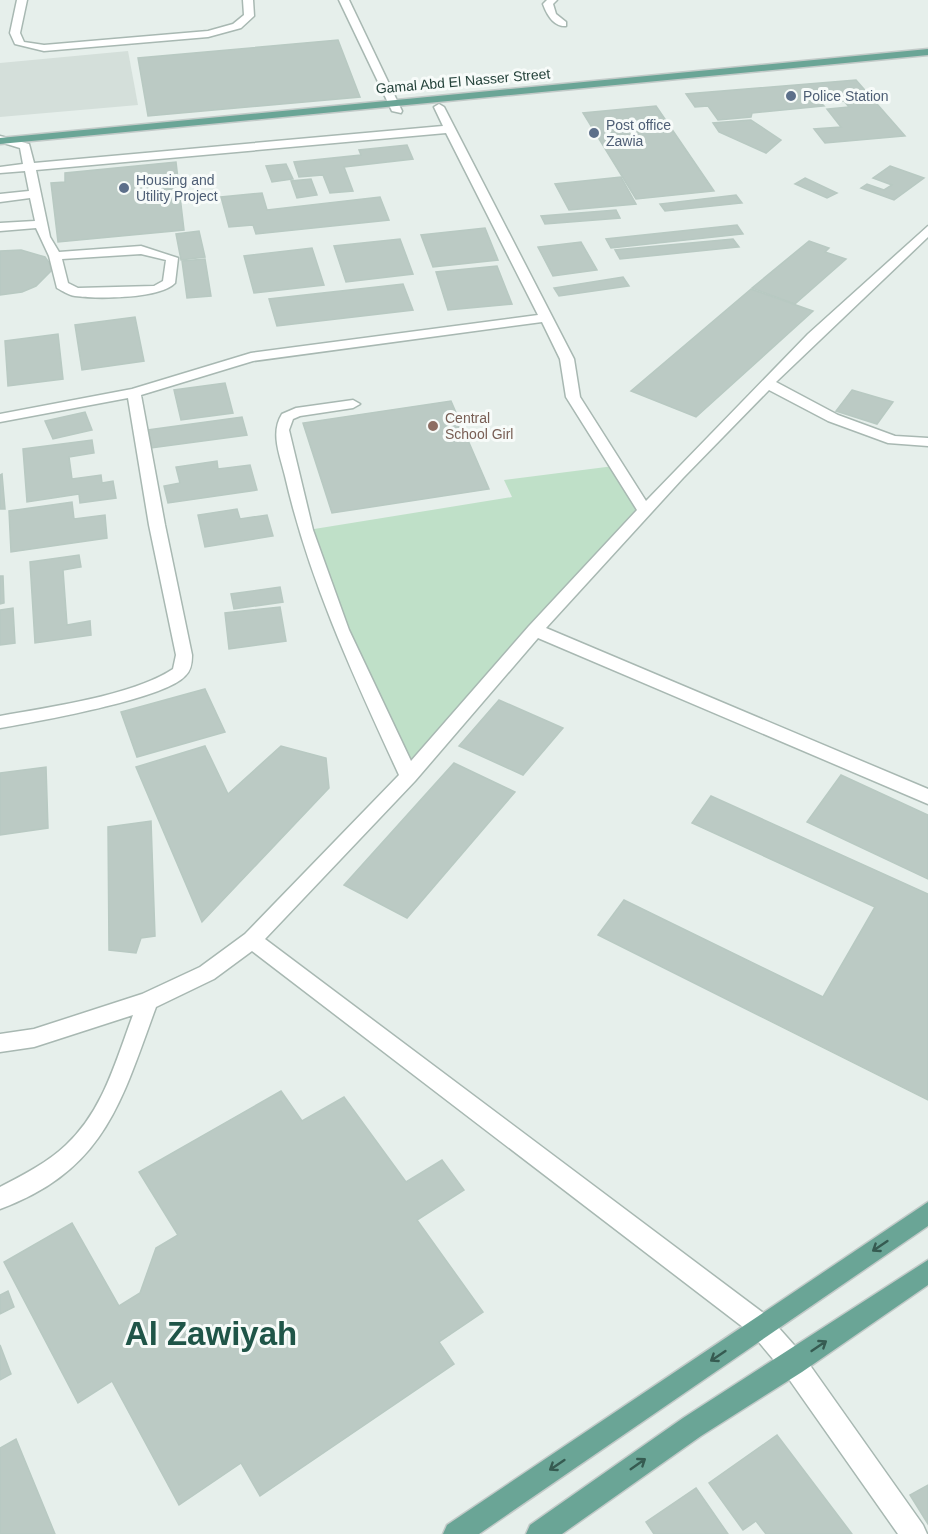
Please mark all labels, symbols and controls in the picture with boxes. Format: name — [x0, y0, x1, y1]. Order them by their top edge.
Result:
street label: Gamal Abd El Nasser Street — [375, 65, 551, 97]
place label: Police Station — [803, 88, 889, 104]
marker: Police Station — [784, 89, 798, 103]
place label: Post office Zawia — [606, 117, 671, 149]
marker: Post office Zawia — [587, 126, 601, 140]
place label: Housing and Utility Project — [136, 172, 218, 204]
marker: Housing and Utility Project — [117, 181, 131, 195]
place label: Central School Girl — [445, 410, 513, 442]
marker: Central School Girl — [426, 419, 440, 433]
one-way arrow — [872, 1240, 888, 1252]
district label: Al Zawiyah — [125, 1315, 297, 1352]
one-way arrow — [810, 1340, 827, 1352]
one-way arrow — [710, 1349, 727, 1362]
one-way arrow — [629, 1458, 646, 1470]
one-way arrow — [549, 1459, 566, 1471]

